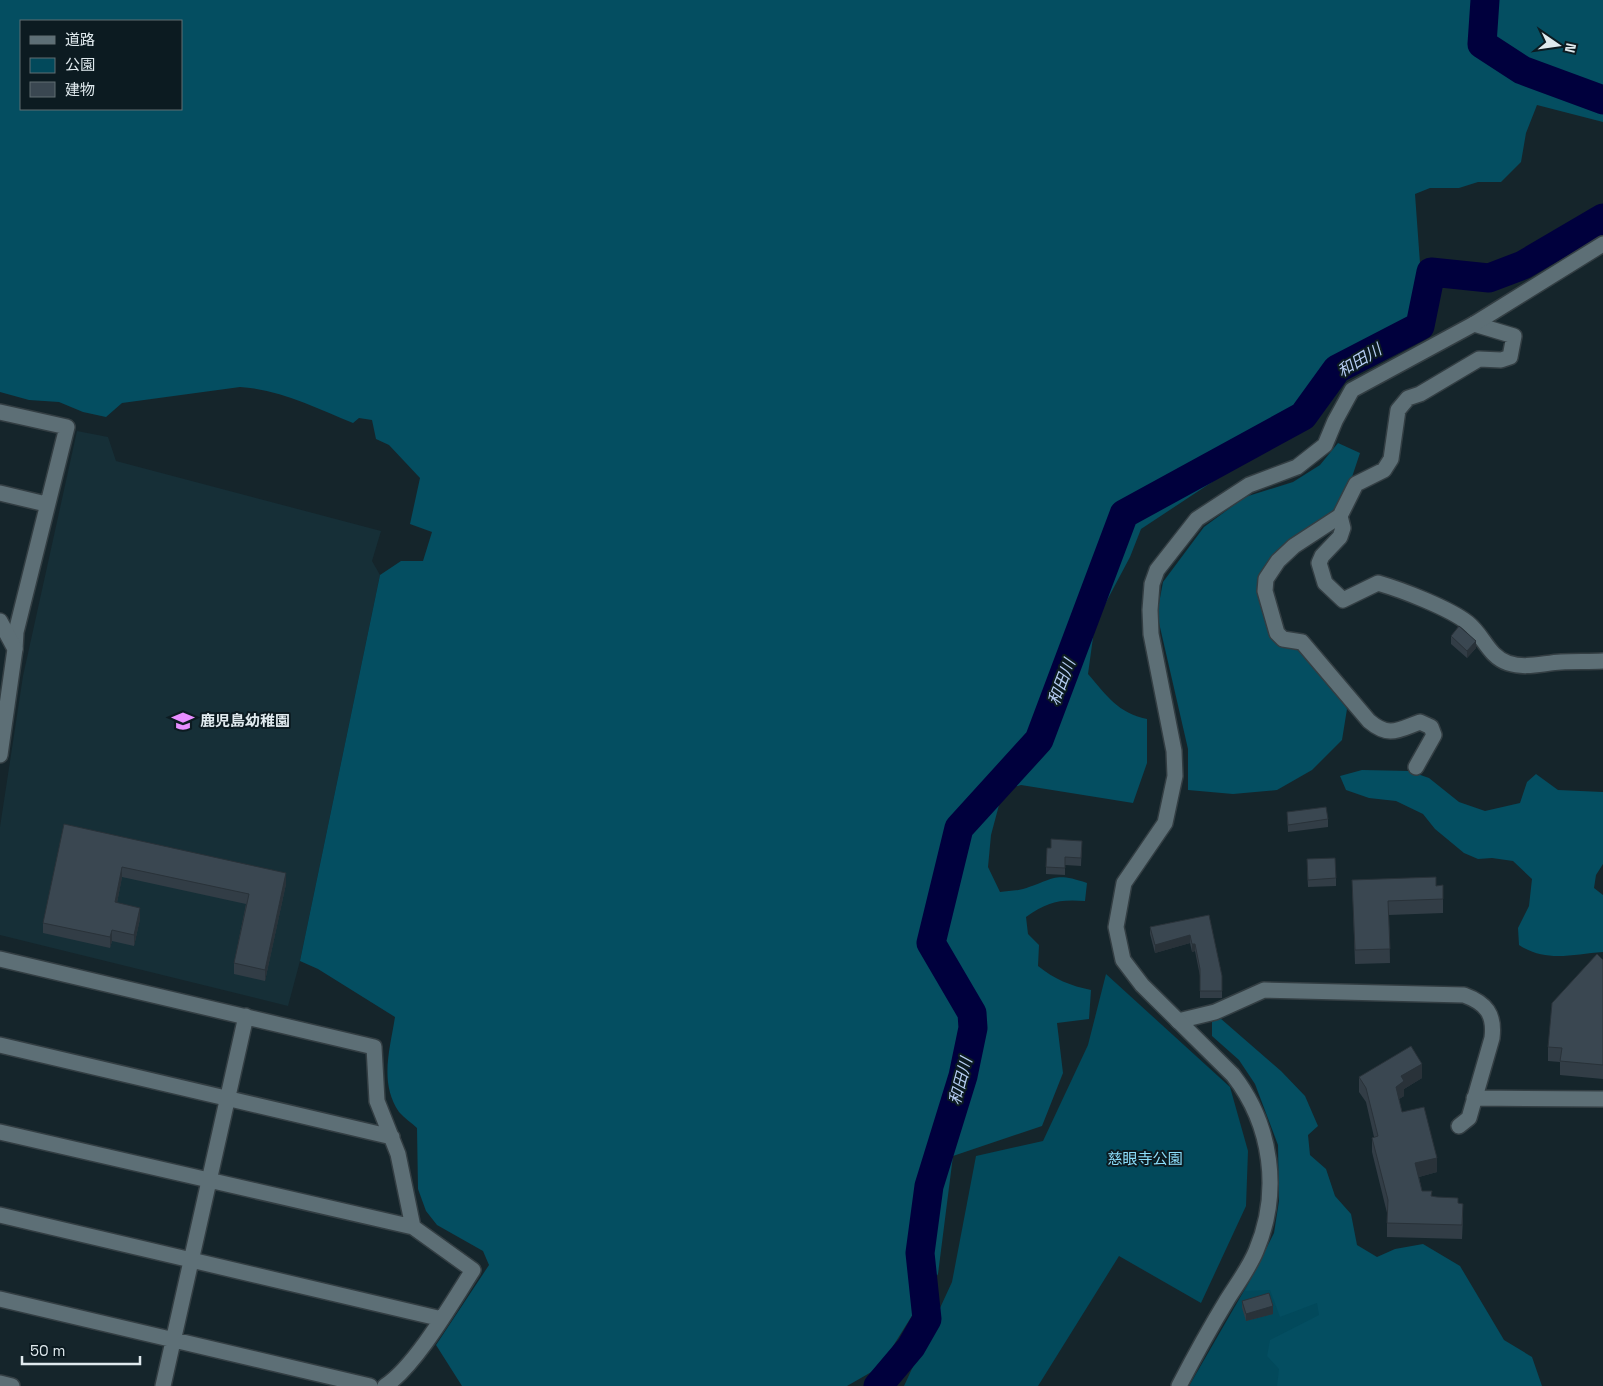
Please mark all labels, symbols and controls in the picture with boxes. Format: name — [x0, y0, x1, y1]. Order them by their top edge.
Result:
legend — [20, 20, 182, 110]
north arrow — [1533, 20, 1583, 70]
text: 道路 — [65, 30, 95, 49]
text: N — [1561, 41, 1580, 55]
text: 公園 — [65, 55, 95, 74]
text: 建物 — [65, 80, 95, 99]
water label: 和田川 — [1333, 338, 1387, 382]
water label: 和田川 — [1043, 654, 1081, 708]
school or university icon: 鹿児島幼稚園 — [170, 708, 196, 734]
place label: 鹿児島幼稚園 — [200, 711, 290, 730]
water label: 和田川 — [944, 1053, 977, 1107]
park label: 慈眼寺公園 — [1107, 1149, 1183, 1168]
scale bar — [22, 1334, 140, 1366]
text: 50 m — [30, 1341, 65, 1360]

